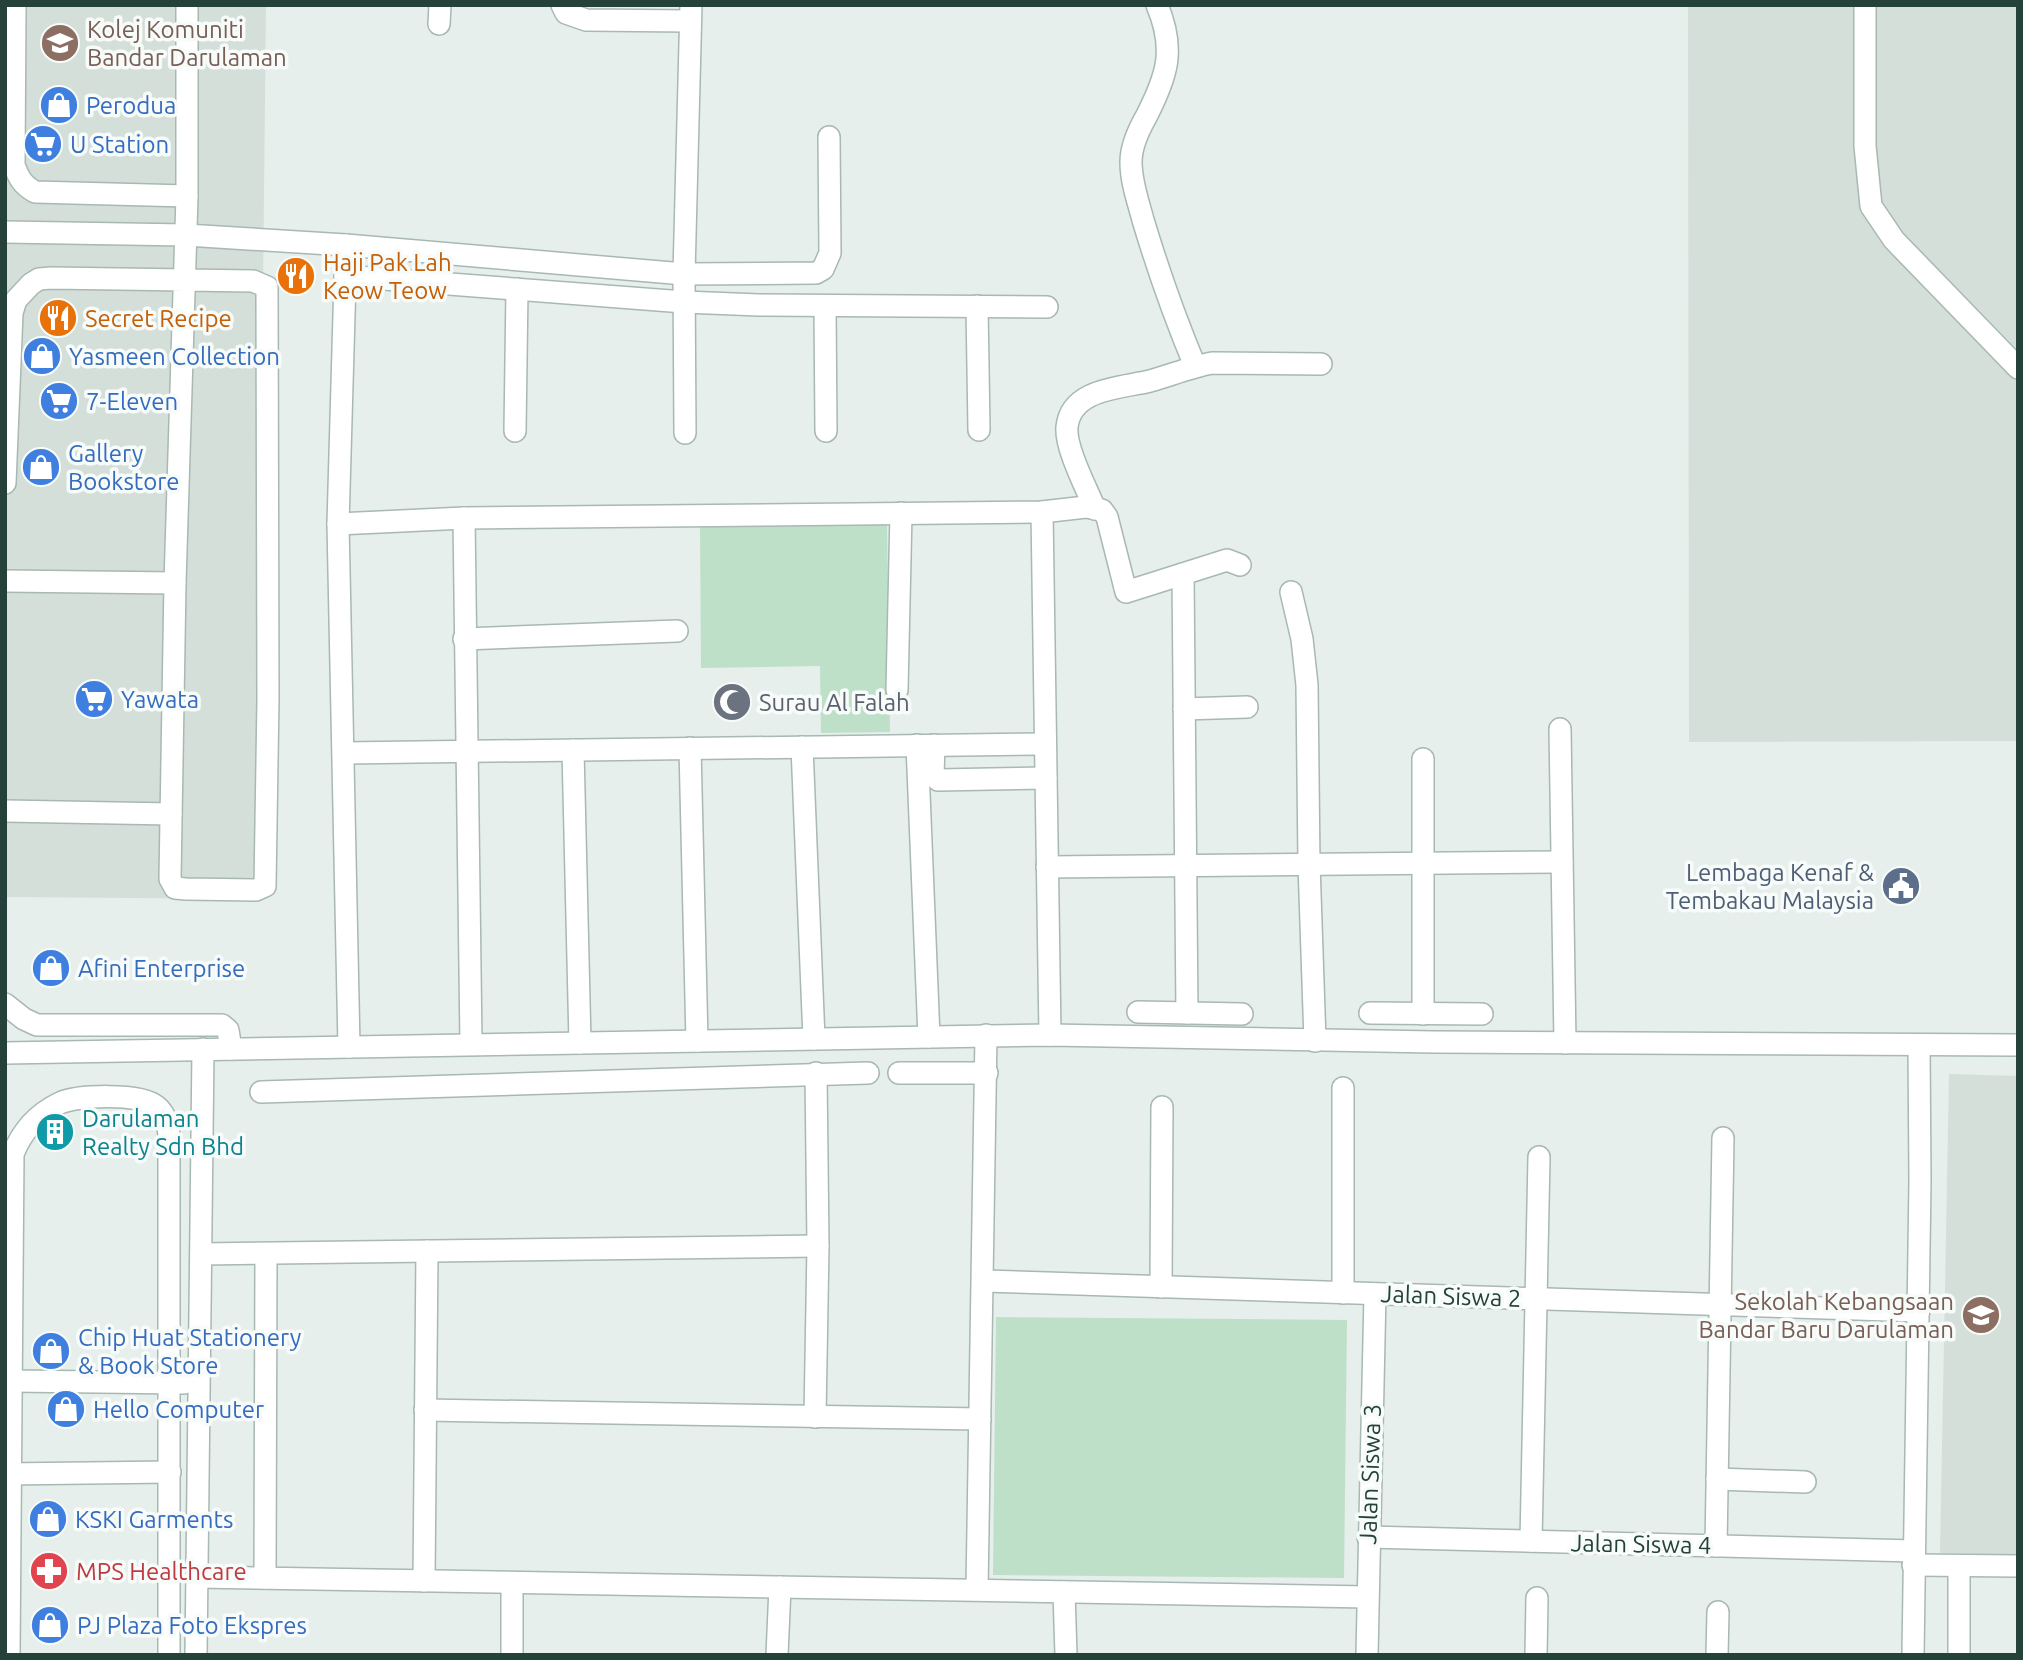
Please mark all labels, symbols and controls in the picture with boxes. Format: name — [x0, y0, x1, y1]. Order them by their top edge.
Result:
place label: Kolej Komuniti Bandar Darulaman — [87, 16, 287, 71]
school or university icon: Kolej Komuniti Bandar Darulaman — [39, 22, 81, 64]
shop icon: Perodua — [38, 84, 80, 126]
place label: Perodua — [86, 92, 176, 119]
supermarket icon: U Station — [22, 123, 64, 165]
place label: U Station — [70, 131, 169, 158]
place label: Haji Pak Lah Keow Teow — [323, 249, 452, 304]
restaurant icon: Haji Pak Lah Keow Teow — [275, 255, 317, 297]
restaurant icon: Secret Recipe — [37, 297, 79, 339]
place label: Secret Recipe — [85, 305, 232, 332]
shop icon: Yasmeen Collection — [21, 335, 63, 377]
place label: Yasmeen Collection — [69, 343, 280, 370]
supermarket icon: 7-Eleven — [38, 380, 80, 422]
place label: 7-Eleven — [86, 388, 178, 415]
place label: Gallery Bookstore — [68, 440, 180, 495]
shop icon: Gallery Bookstore — [20, 446, 62, 488]
supermarket icon: Yawata — [73, 678, 115, 720]
mosque icon: Surau Al Falah — [711, 681, 753, 723]
place label: Yawata — [121, 686, 199, 713]
place label: Surau Al Falah — [759, 689, 910, 716]
place label: Lembaga Kenaf & Tembakau Malaysia — [1666, 859, 1874, 914]
public building icon: Lembaga Kenaf & Tembakau Malaysia — [1880, 865, 1922, 907]
shop icon: Afini Enterprise — [30, 947, 72, 989]
place label: Afini Enterprise — [78, 955, 245, 982]
place label: Darulaman Realty Sdn Bhd — [82, 1105, 244, 1160]
building icon: Darulaman Realty Sdn Bhd — [34, 1111, 76, 1153]
street label: Jalan Siswa 2 — [1380, 1280, 1522, 1312]
place label: Sekolah Kebangsaan Bandar Baru Darulaman — [1698, 1288, 1954, 1343]
school or university icon: Sekolah Kebangsaan Bandar Baru Darulaman — [1960, 1294, 2002, 1336]
place label: Chip Huat Stationery & Book Store — [78, 1324, 302, 1379]
shop icon: Chip Huat Stationery & Book Store — [30, 1330, 72, 1372]
shop icon: Hello Computer — [45, 1388, 87, 1430]
place label: Hello Computer — [93, 1396, 264, 1423]
street label: Jalan Siswa 3 — [1354, 1403, 1386, 1545]
shop icon: KSKI Garments — [27, 1498, 69, 1540]
place label: KSKI Garments — [75, 1506, 233, 1533]
street label: Jalan Siswa 4 — [1570, 1529, 1712, 1559]
pharmacy icon: MPS Healthcare — [28, 1550, 70, 1592]
place label: MPS Healthcare — [76, 1558, 247, 1585]
shop icon: PJ Plaza Foto Ekspres — [29, 1604, 71, 1646]
place label: PJ Plaza Foto Ekspres — [77, 1612, 307, 1639]

